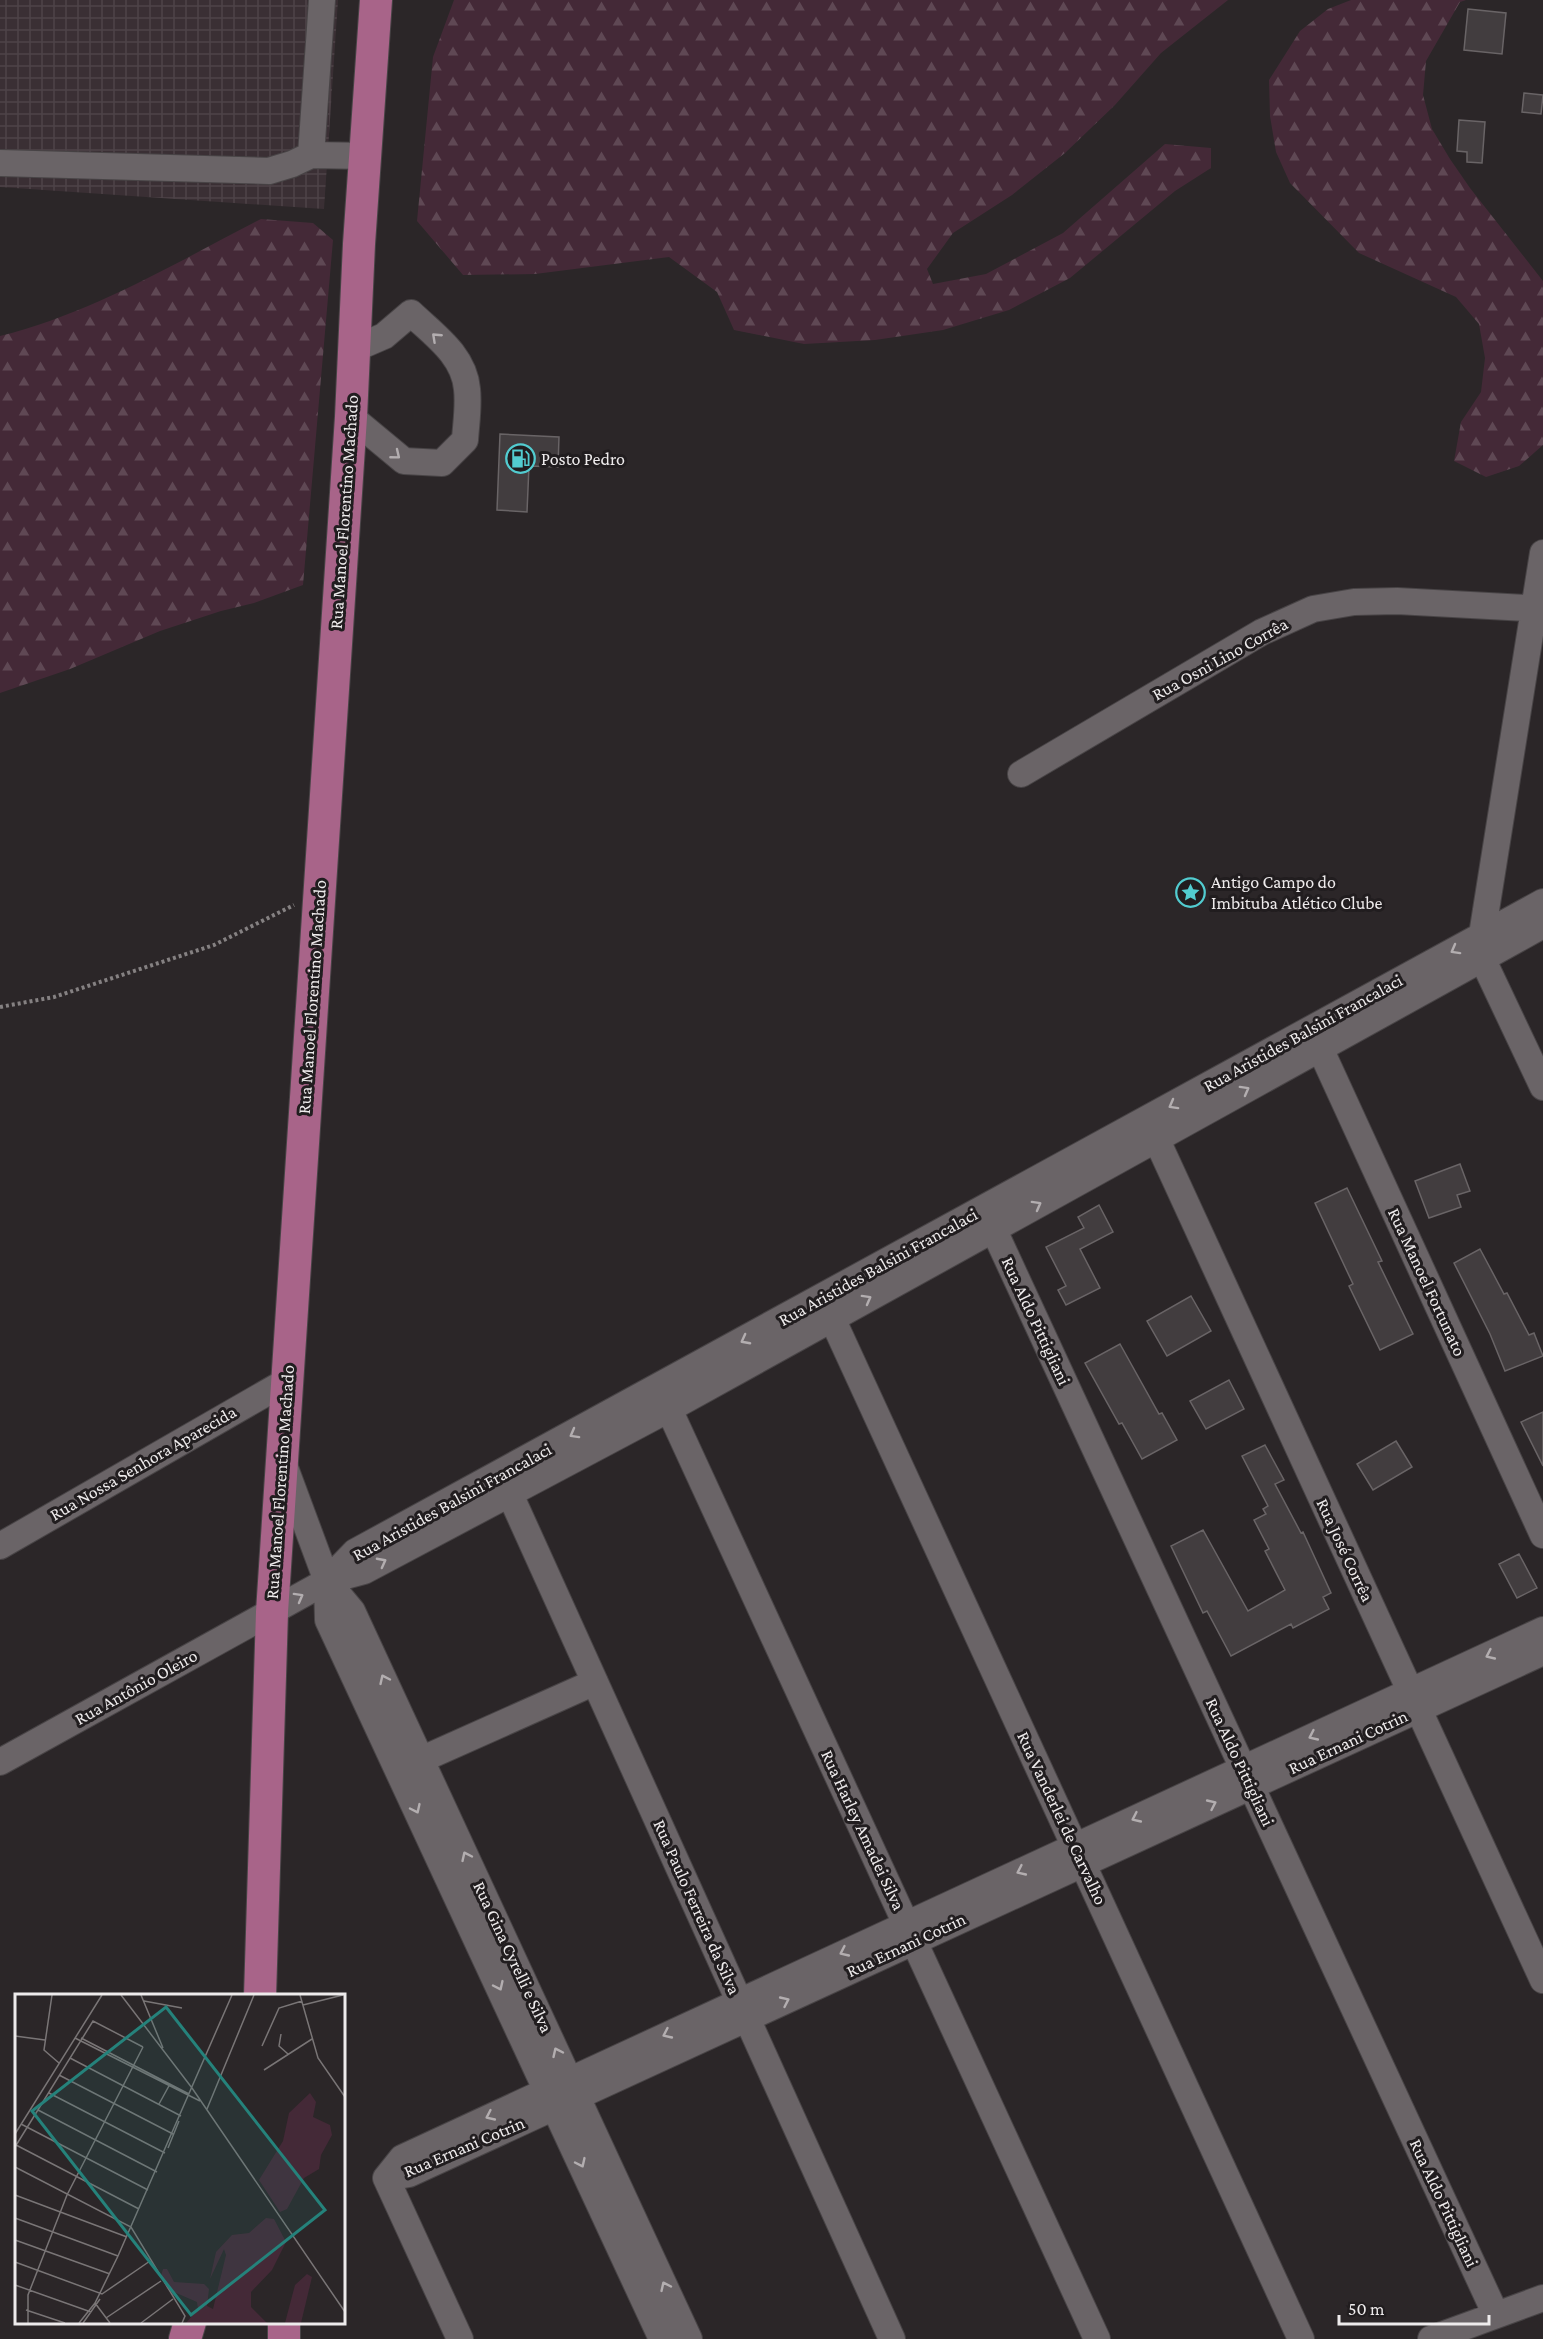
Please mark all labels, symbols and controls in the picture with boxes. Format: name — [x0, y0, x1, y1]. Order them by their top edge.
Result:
one-way arrow — [433, 333, 443, 344]
street label: Rua Manoel Florentino Machado — [326, 394, 362, 630]
fuel station icon: Posto Pedro — [504, 443, 536, 475]
one-way arrow — [389, 447, 400, 458]
place label: Posto Pedro — [541, 449, 625, 469]
street label: Rua Osni Lino Corrêa — [1149, 613, 1291, 705]
place label: Antigo Campo do Imbituba Atlético Clube — [1211, 872, 1382, 913]
place icon: Antigo Campo do Imbituba Atlético Clube — [1174, 876, 1206, 908]
street label: Rua Manoel Florentino Machado — [294, 879, 330, 1115]
one-way arrow — [1450, 943, 1461, 954]
street label: Rua Aristides Balsini Francalaci — [1200, 970, 1406, 1096]
one-way arrow — [1239, 1086, 1249, 1097]
one-way arrow — [1169, 1098, 1180, 1109]
one-way arrow — [1031, 1200, 1042, 1212]
street label: Rua Aristides Balsini Francalaci — [775, 1204, 981, 1330]
street label: Rua Manoel Fortunato — [1384, 1205, 1470, 1359]
street label: Rua Aldo Pittigliani — [998, 1254, 1075, 1388]
one-way arrow — [860, 1295, 871, 1306]
one-way arrow — [740, 1333, 751, 1344]
street label: Rua Manoel Florentino Machado — [262, 1364, 298, 1600]
street label: Rua Nossa Senhora Aparecida — [46, 1401, 240, 1525]
one-way arrow — [570, 1426, 580, 1438]
street label: Rua Aristides Balsini Francalaci — [349, 1439, 555, 1565]
street label: Rua José Corrêa — [1312, 1495, 1378, 1605]
one-way arrow — [375, 1558, 386, 1569]
one-way arrow — [293, 1593, 304, 1604]
street label: Rua Antônio Oleiro — [71, 1645, 201, 1729]
one-way arrow — [1485, 1647, 1496, 1659]
one-way arrow — [379, 1674, 391, 1685]
street label: Rua Aldo Pittigliani — [1202, 1695, 1279, 1829]
street label: Rua Ernani Cotrin — [1285, 1706, 1411, 1778]
street label: Rua Vanderlei de Carvalho — [1013, 1728, 1111, 1908]
one-way arrow — [1308, 1729, 1319, 1741]
street label: Rua Harley Amadei Silva — [817, 1747, 909, 1913]
one-way arrow — [1206, 1800, 1217, 1812]
one-way arrow — [409, 1803, 421, 1814]
one-way arrow — [1131, 1811, 1142, 1823]
street label: Rua Paulo Ferreira da Silva — [649, 1816, 745, 1998]
one-way arrow — [461, 1851, 473, 1862]
one-way arrow — [1017, 1863, 1028, 1875]
street label: Rua Gina Cyrelli e Silva — [469, 1878, 557, 2036]
street label: Rua Ernani Cotrin — [843, 1909, 969, 1981]
one-way arrow — [840, 1945, 851, 1957]
one-way arrow — [491, 1980, 503, 1991]
inset map — [15, 1994, 345, 2324]
one-way arrow — [778, 1997, 789, 2009]
one-way arrow — [663, 2026, 674, 2038]
one-way arrow — [552, 2047, 564, 2058]
one-way arrow — [486, 2109, 497, 2121]
street label: Rua Ernani Cotrin — [401, 2112, 528, 2181]
street label: Rua Aldo Pittigliani — [1406, 2136, 1483, 2270]
one-way arrow — [573, 2157, 585, 2168]
one-way arrow — [660, 2281, 672, 2292]
scale bar — [1339, 2288, 1489, 2326]
text: 50 m — [1348, 2299, 1385, 2319]

